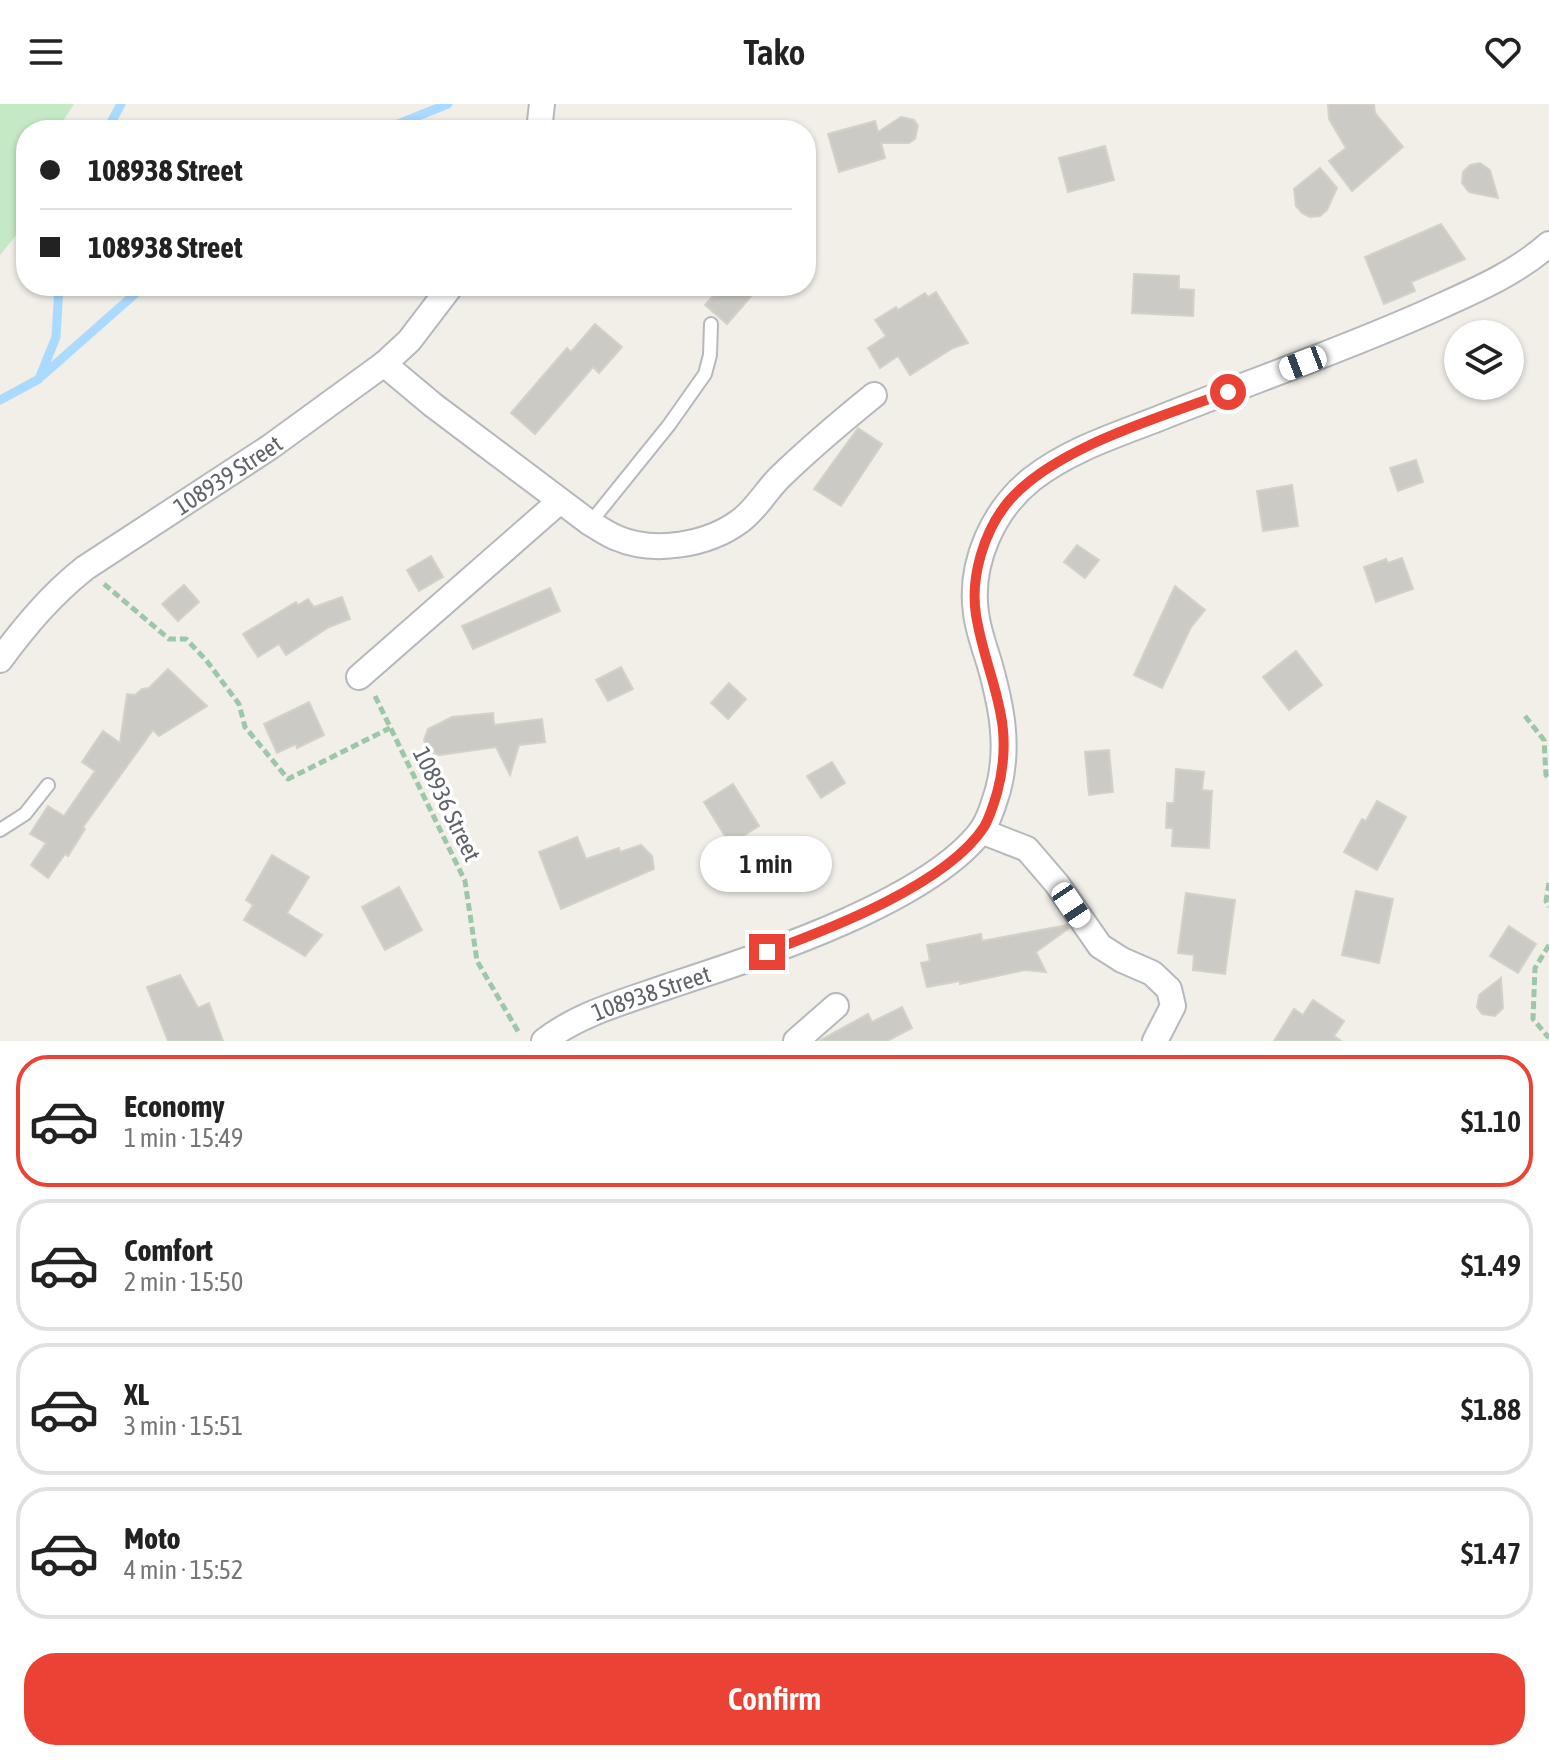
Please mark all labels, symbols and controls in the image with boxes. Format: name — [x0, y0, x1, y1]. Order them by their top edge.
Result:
icon: menu — [24, 30, 68, 74]
icon: heart — [1481, 30, 1525, 74]
text: Tako — [743, 31, 806, 73]
text: 108938 Street — [88, 153, 243, 187]
text: 108938 Street — [88, 230, 243, 264]
map controls — [1444, 320, 1524, 400]
button: layers — [1444, 320, 1524, 400]
car — [1276, 343, 1330, 383]
route start — [1210, 374, 1246, 410]
street label: 108939 Street — [168, 429, 287, 520]
street label: 108936 Street — [408, 743, 486, 866]
callout: 1 min — [701, 836, 833, 892]
text: 1 min — [739, 849, 793, 879]
car — [1048, 878, 1094, 932]
route end — [749, 934, 785, 970]
street label: 108938 Street — [588, 960, 714, 1026]
icon: car — [28, 1085, 100, 1157]
text: Economy — [124, 1089, 225, 1123]
text: $1.10 — [1461, 1104, 1521, 1138]
text: 1 min · 15:49 — [124, 1123, 243, 1153]
icon: car — [28, 1229, 100, 1301]
text: Comfort — [124, 1233, 213, 1267]
text: $1.49 — [1461, 1248, 1521, 1282]
text: 2 min · 15:50 — [124, 1267, 243, 1297]
icon: car — [28, 1373, 100, 1445]
text: XL — [124, 1377, 149, 1411]
text: $1.88 — [1461, 1392, 1521, 1426]
text: 3 min · 15:51 — [124, 1411, 243, 1441]
icon: car — [28, 1517, 100, 1589]
text: Moto — [124, 1521, 181, 1555]
text: $1.47 — [1461, 1536, 1521, 1570]
text: 4 min · 15:52 — [124, 1555, 243, 1585]
button: Confirm — [24, 1653, 1525, 1745]

